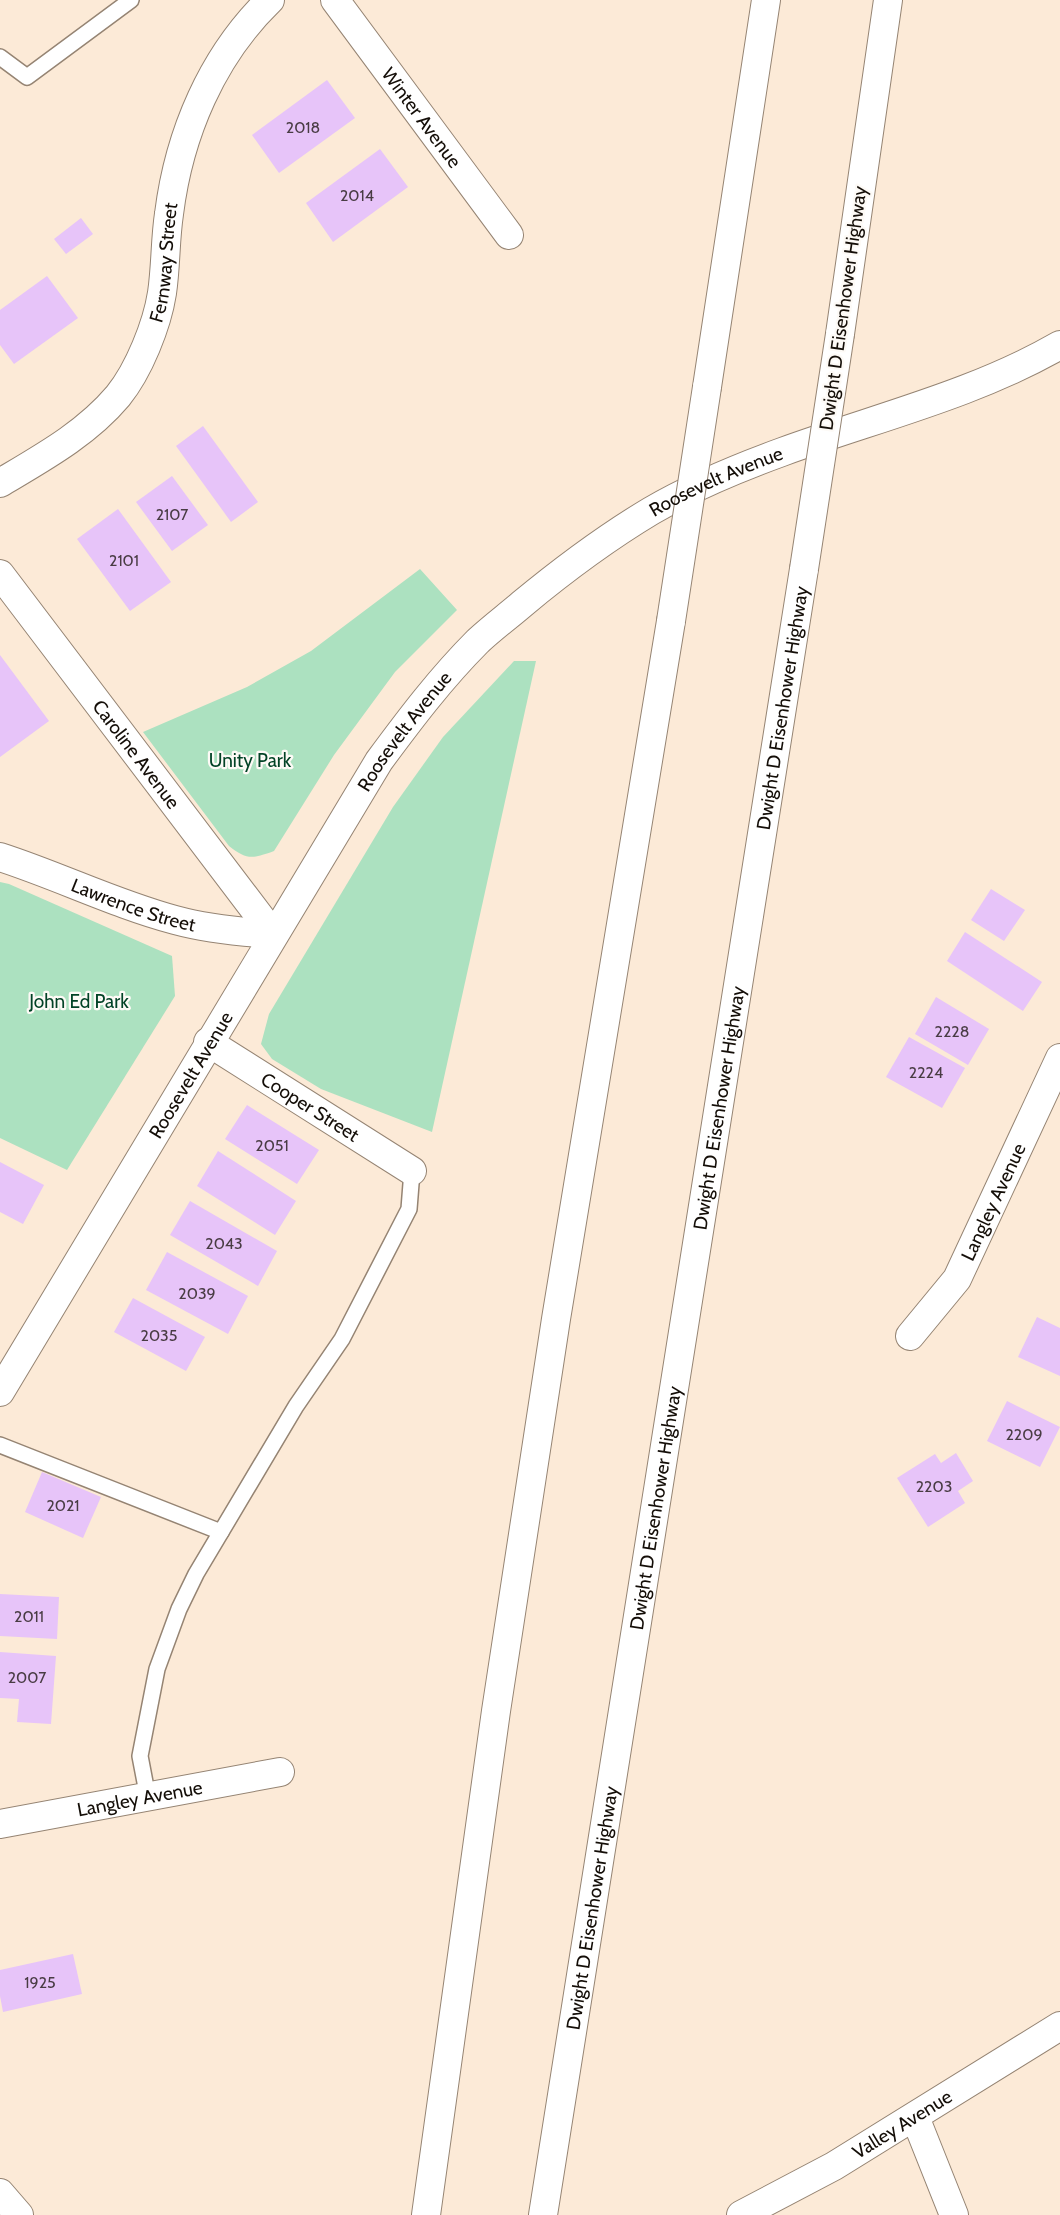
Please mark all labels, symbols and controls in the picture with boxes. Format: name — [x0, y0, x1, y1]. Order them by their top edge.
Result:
street label: Winter Avenue — [377, 63, 467, 172]
house number: 2018 — [286, 118, 320, 137]
street label: Dwight D Eisenhower Highway — [814, 184, 872, 432]
house number: 2014 — [340, 186, 374, 205]
street label: Fernway Street — [144, 200, 182, 325]
street label: Roosevelt Avenue — [645, 441, 786, 521]
house number: 2107 — [156, 505, 188, 524]
house number: 2101 — [109, 551, 139, 570]
street label: Dwight D Eisenhower Highway — [751, 584, 813, 831]
street label: Roosevelt Avenue — [352, 666, 456, 795]
street label: Caroline Avenue — [88, 695, 185, 813]
park label: Unity Park — [209, 749, 292, 772]
street label: Lawrence Street — [68, 873, 198, 936]
street label: Dwight D Eisenhower Highway — [688, 984, 749, 1231]
park label: John Ed Park — [28, 990, 129, 1013]
street label: Roosevelt Avenue — [144, 1007, 238, 1142]
house number: 2228 — [935, 1022, 969, 1041]
house number: 2224 — [909, 1063, 943, 1082]
street label: Cooper Street — [257, 1067, 364, 1147]
house number: 2051 — [255, 1136, 289, 1155]
street label: Langley Avenue — [956, 1139, 1030, 1264]
house number: 2043 — [205, 1234, 243, 1253]
house number: 2039 — [178, 1284, 216, 1303]
house number: 2035 — [141, 1326, 177, 1345]
street label: Dwight D Eisenhower Highway — [624, 1384, 686, 1631]
house number: 2209 — [1005, 1425, 1043, 1444]
house number: 2203 — [916, 1477, 952, 1496]
house number: 2021 — [46, 1496, 80, 1515]
house number: 2011 — [14, 1607, 44, 1626]
house number: 2007 — [8, 1668, 46, 1687]
street label: Langley Avenue — [75, 1775, 204, 1821]
street label: Dwight D Eisenhower Highway — [561, 1784, 622, 2031]
house number: 1925 — [24, 1973, 56, 1992]
street label: Valley Avenue — [848, 2084, 956, 2163]

